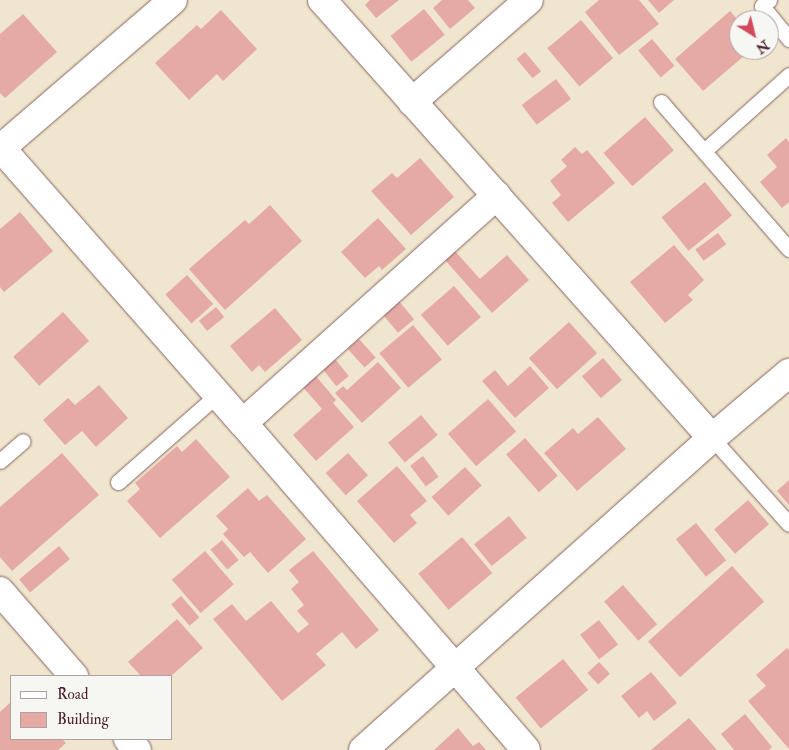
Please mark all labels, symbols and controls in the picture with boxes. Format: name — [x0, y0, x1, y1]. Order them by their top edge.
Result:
north arrow — [729, 10, 779, 60]
text: N — [752, 36, 773, 57]
legend — [10, 675, 172, 740]
text: Road — [57, 685, 88, 704]
text: Building — [57, 710, 109, 729]

